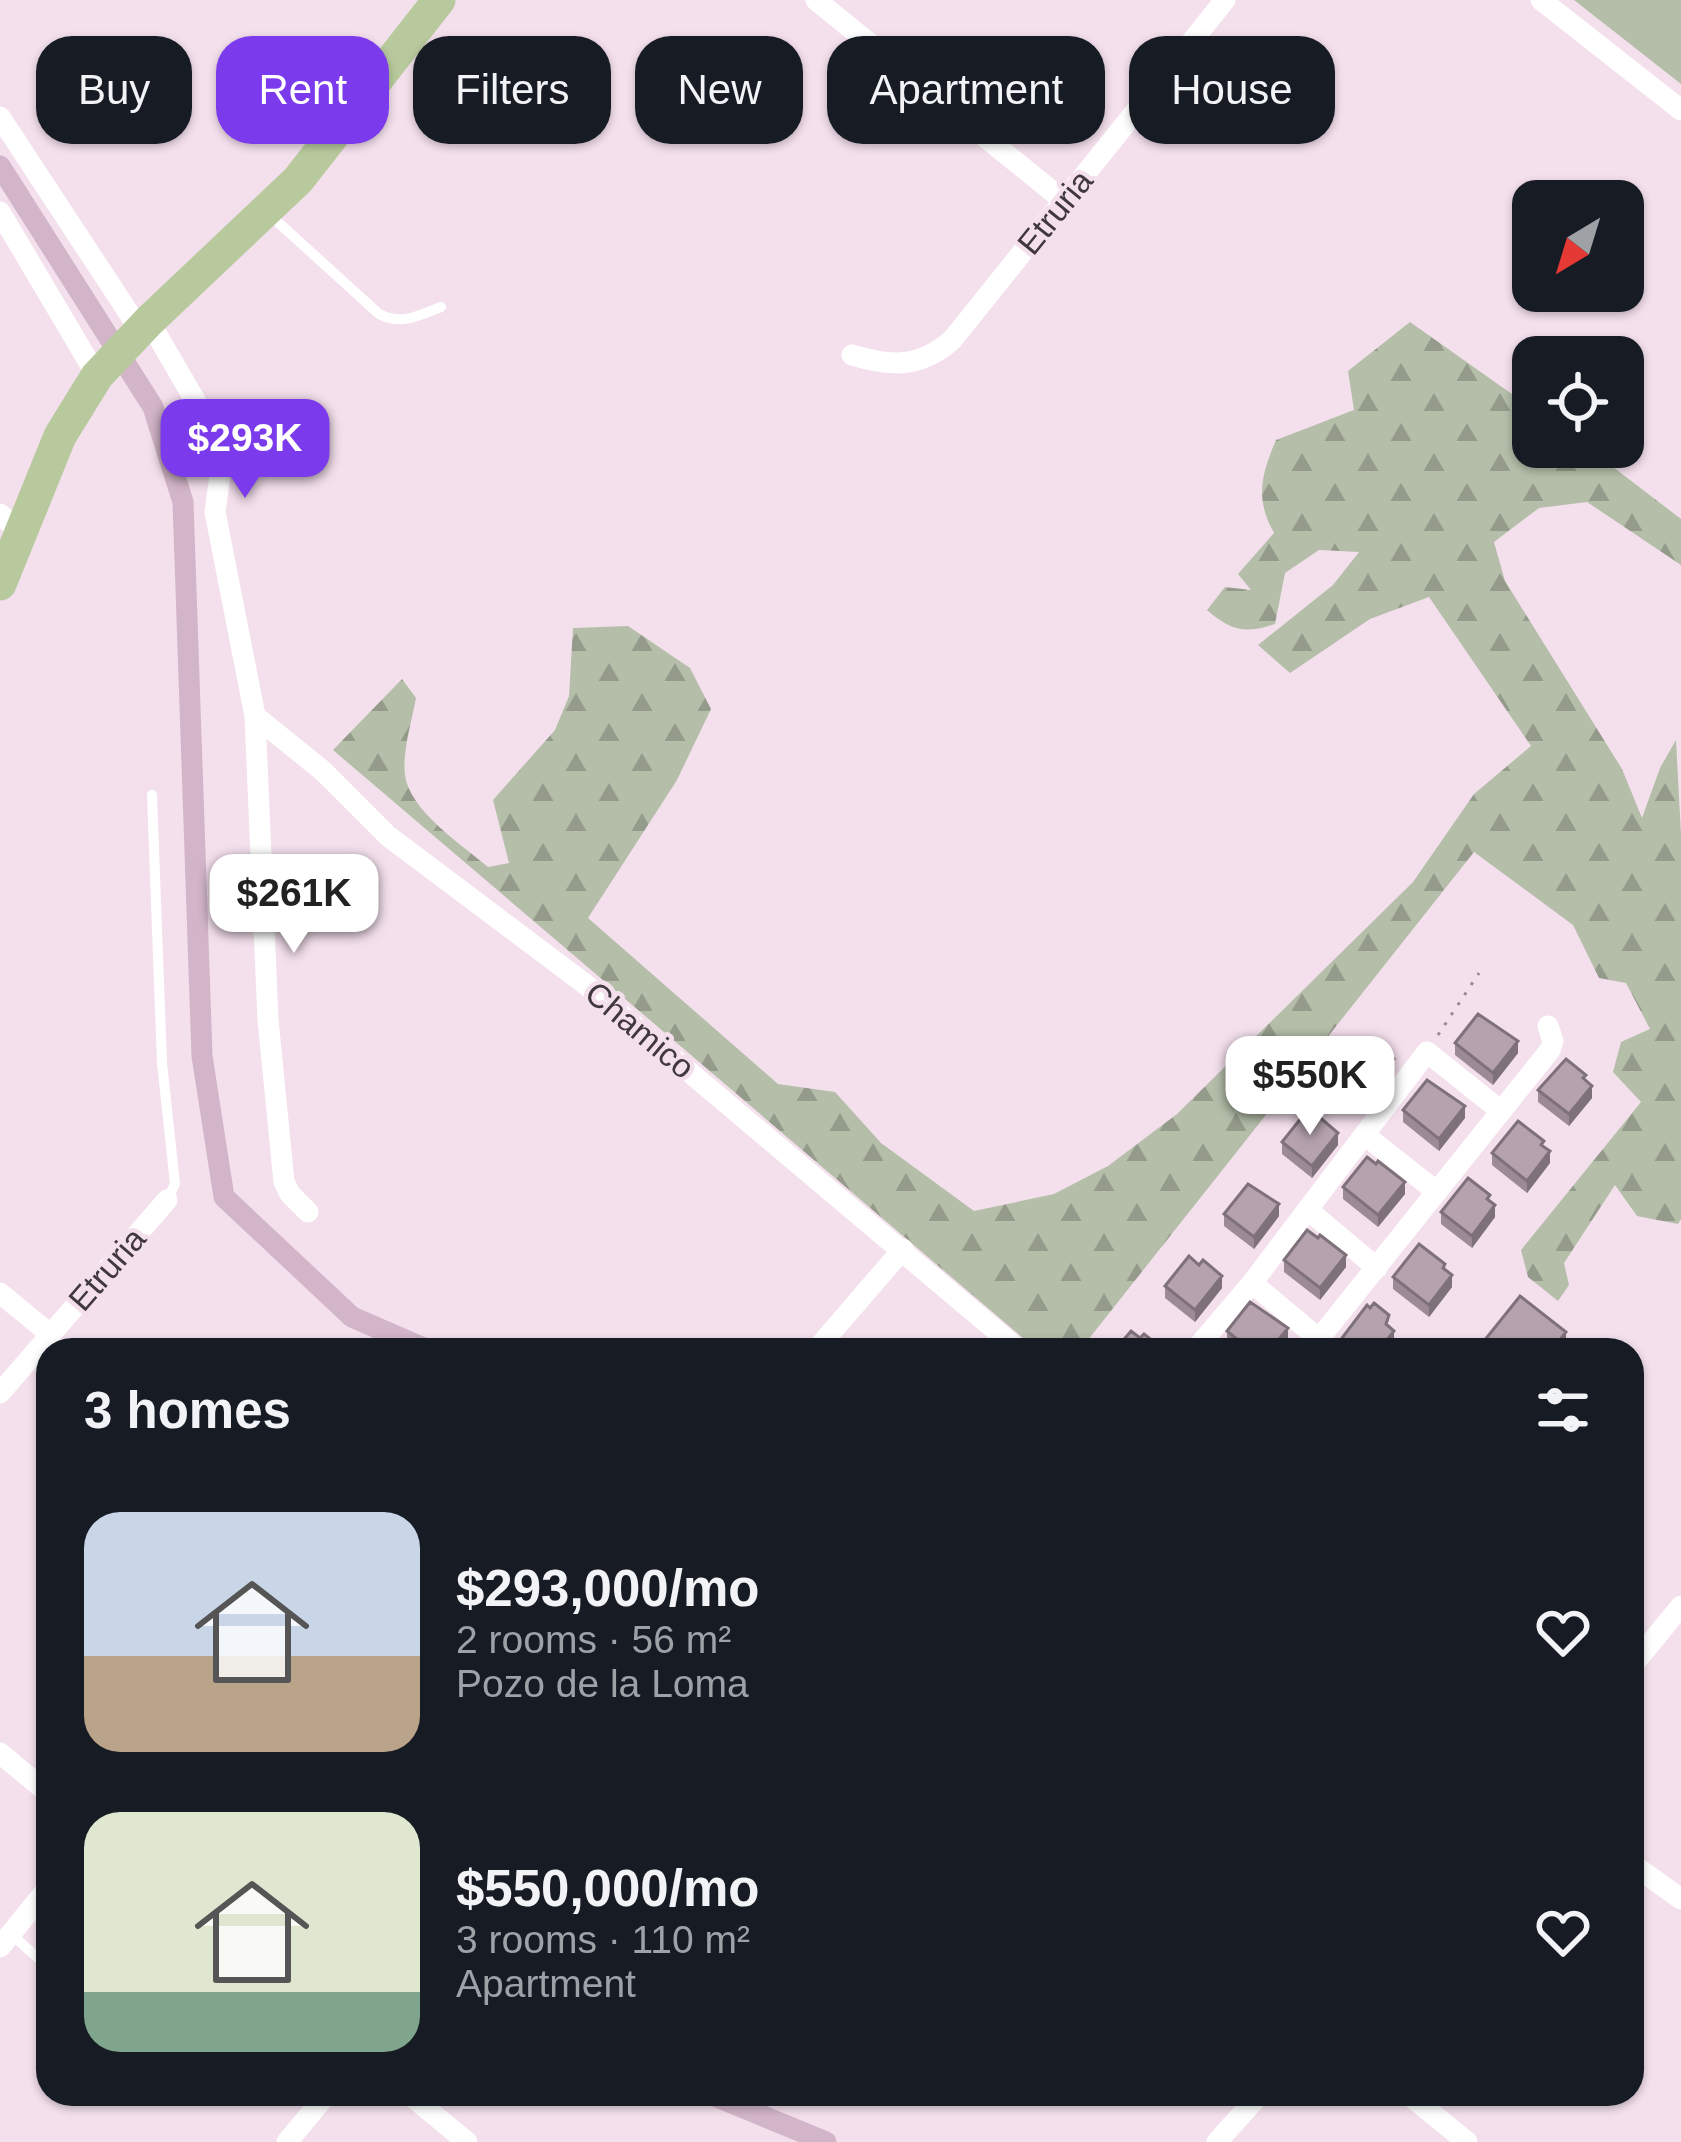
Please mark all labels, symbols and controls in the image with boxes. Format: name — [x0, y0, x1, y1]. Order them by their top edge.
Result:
chip: Buy — [36, 36, 192, 144]
chip: Rent — [216, 36, 389, 144]
chip: Filters — [413, 36, 611, 144]
chip: New — [635, 36, 803, 144]
chip: Apartment — [827, 36, 1105, 144]
chip: House — [1129, 36, 1335, 144]
street label: Etruria — [1010, 162, 1100, 261]
north arrow — [1512, 180, 1644, 312]
map controls — [1512, 180, 1644, 468]
button: locate — [1512, 336, 1644, 468]
pin: $293K — [161, 399, 329, 501]
text: $293K — [188, 416, 302, 459]
pin: $261K — [210, 854, 378, 956]
text: $261K — [237, 871, 351, 914]
street label: Chamico — [578, 974, 702, 1086]
pin: $550K — [1226, 1036, 1394, 1138]
text: $550K — [1253, 1053, 1367, 1096]
street label: Etruria — [61, 1220, 153, 1318]
icon: filters — [1530, 1377, 1596, 1443]
text: 3 homes — [84, 1382, 291, 1439]
icon: home — [180, 1560, 324, 1704]
text: $293,000/mo — [456, 1560, 759, 1617]
icon: heart — [1530, 1599, 1596, 1665]
text: 2 rooms · 56 m² — [456, 1618, 731, 1661]
text: Pozo de la Loma — [456, 1662, 749, 1705]
icon: home — [180, 1860, 324, 2004]
text: $550,000/mo — [456, 1860, 759, 1917]
icon: heart — [1530, 1899, 1596, 1965]
text: 3 rooms · 110 m² — [456, 1918, 750, 1961]
text: Apartment — [456, 1962, 636, 2005]

